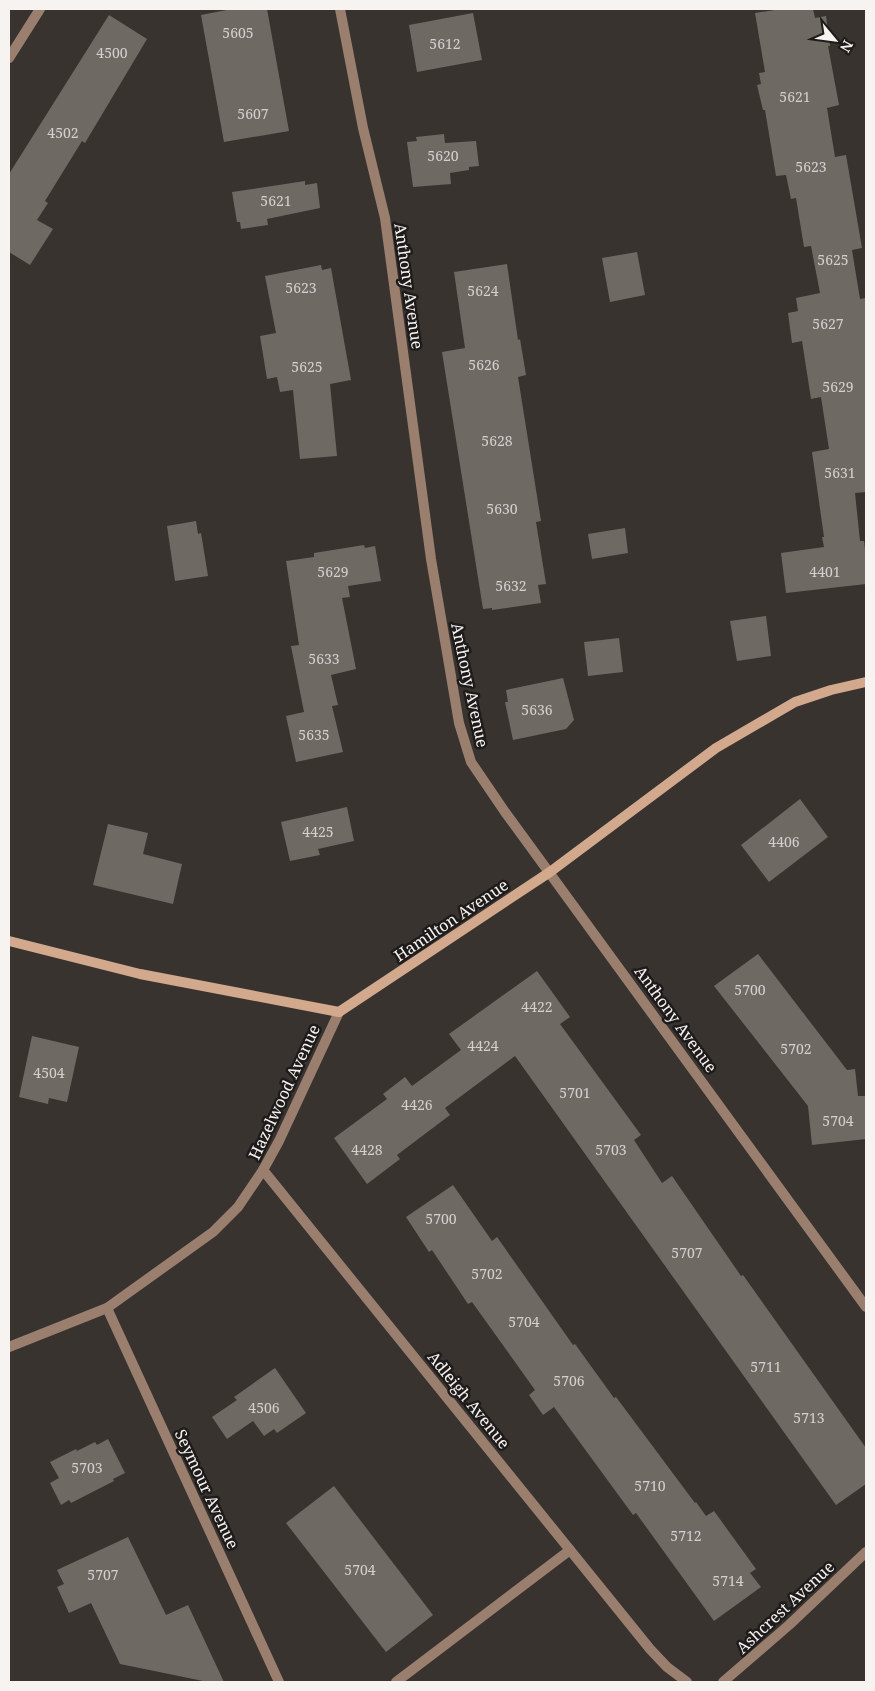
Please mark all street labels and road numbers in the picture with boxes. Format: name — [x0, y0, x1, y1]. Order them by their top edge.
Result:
street label: Anthony Avenue — [389, 222, 429, 350]
street label: Anthony Avenue — [446, 621, 494, 749]
street label: Hamilton Avenue — [390, 874, 512, 966]
street label: Anthony Avenue — [630, 961, 722, 1077]
street label: Hazelwood Avenue — [243, 1021, 325, 1163]
street label: Adleigh Avenue — [423, 1347, 515, 1453]
street label: Seymour Avenue — [170, 1426, 244, 1552]
street label: Ashcrest Avenue — [731, 1556, 839, 1658]

